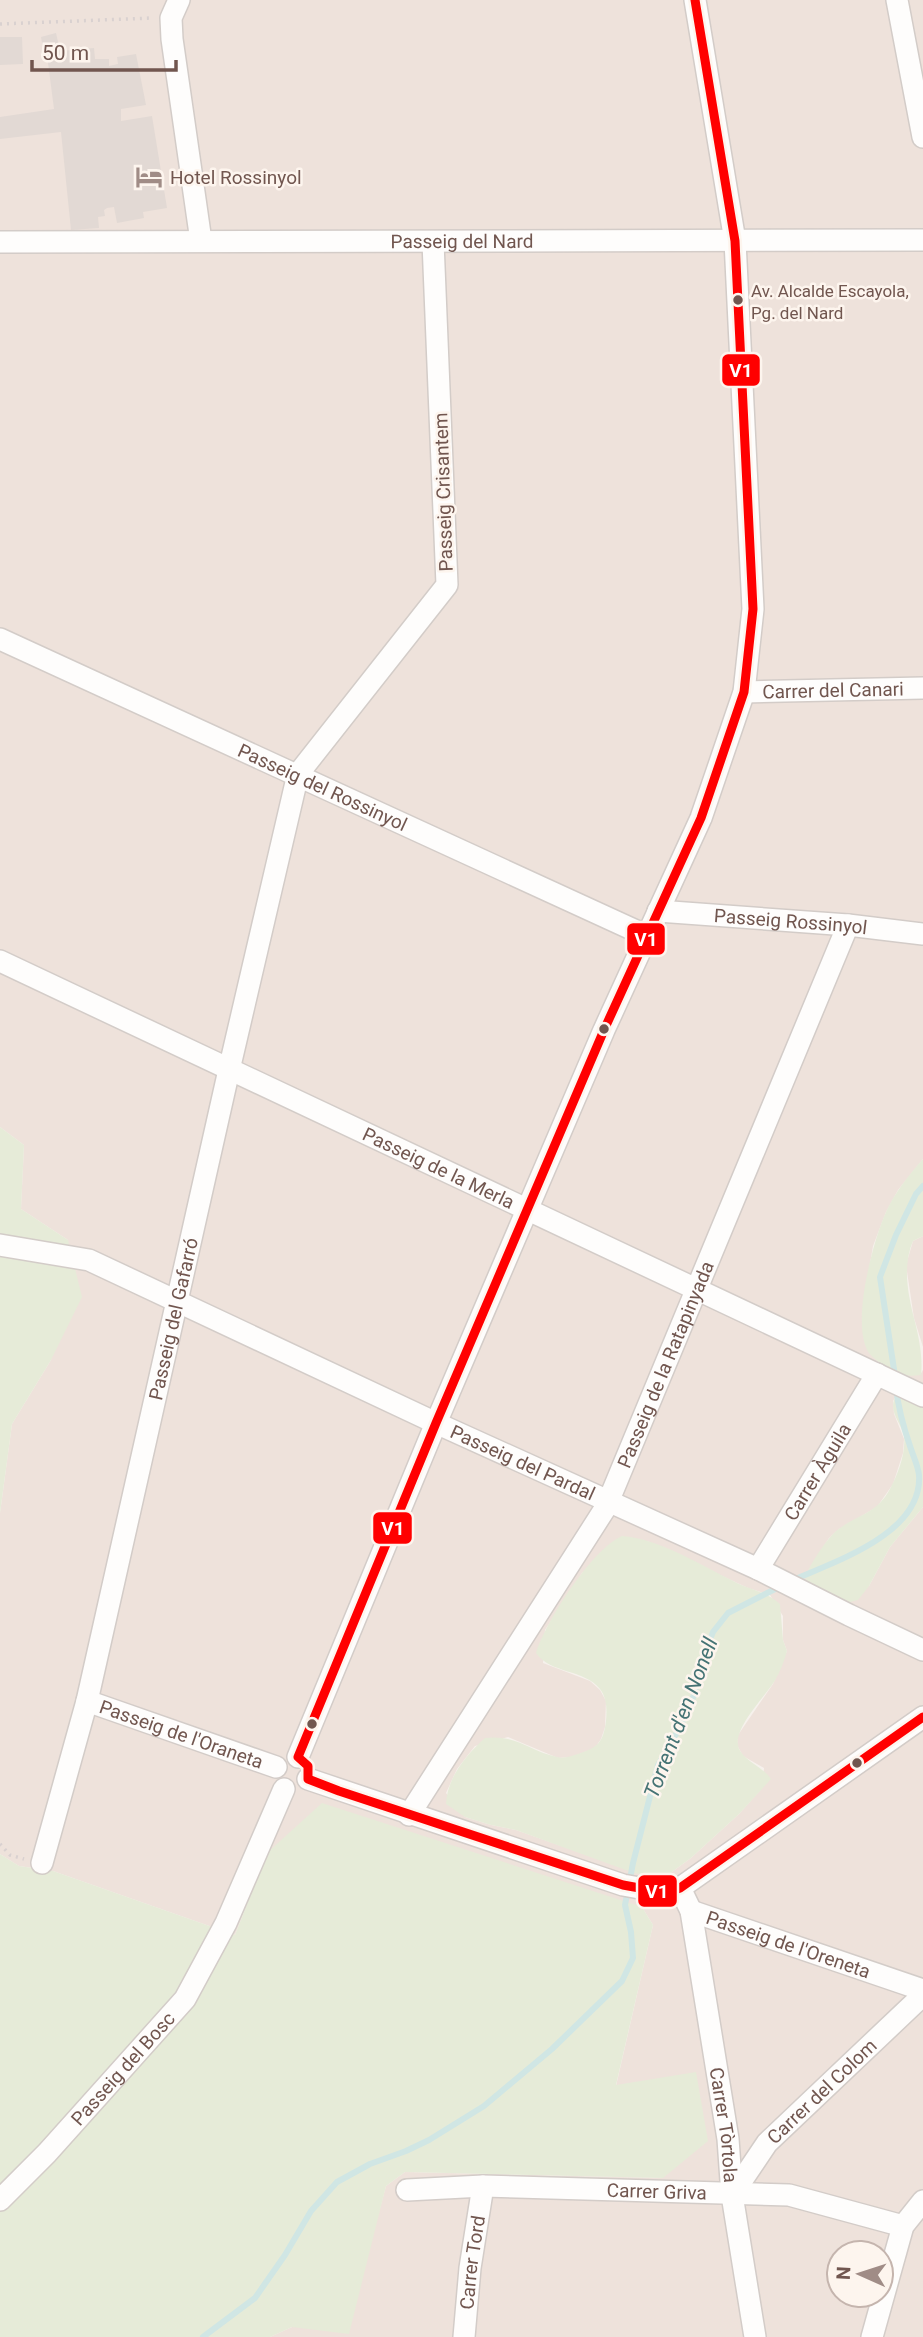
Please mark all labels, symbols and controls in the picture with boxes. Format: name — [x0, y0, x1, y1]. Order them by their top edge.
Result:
scale bar — [32, 28, 175, 72]
text: 50 m — [42, 41, 89, 65]
hotel icon: Hotel Rossinyol — [134, 162, 164, 192]
place label: Hotel Rossinyol — [170, 166, 302, 189]
street label: Passeig del Nard — [390, 230, 534, 253]
place label: Av. Alcalde Escayola, Pg. del Nard — [751, 281, 909, 323]
marker: Av. Alcalde Escayola, Pg. del Nard — [731, 293, 745, 307]
line badge: V1 — [721, 353, 761, 387]
text: V1 — [729, 359, 753, 382]
street label: Passeig Crisantem — [429, 412, 458, 572]
street label: Carrer del Canari — [762, 677, 904, 704]
street label: Passeig del Rossinyol — [234, 739, 411, 836]
street label: Passeig Rossinyol — [713, 904, 868, 939]
line badge: V1 — [626, 922, 666, 956]
text: V1 — [634, 928, 658, 951]
unlabelled marker — [597, 1022, 611, 1036]
street label: Passeig de la Merla — [359, 1123, 518, 1214]
street label: Passeig del Gafarró — [144, 1235, 203, 1402]
street label: Passeig de la Ratapinyada — [613, 1258, 719, 1471]
street label: Carrer Àguila — [779, 1419, 856, 1525]
street label: Passeig del Pardal — [447, 1420, 599, 1506]
line badge: V1 — [372, 1511, 413, 1545]
text: V1 — [381, 1517, 405, 1540]
water label: Torrent d'en Nonell — [639, 1633, 723, 1802]
street label: Passeig de l'Oraneta — [96, 1695, 266, 1774]
unlabelled marker — [305, 1717, 319, 1731]
unlabelled marker — [850, 1756, 864, 1770]
line badge: V1 — [637, 1874, 678, 1908]
text: V1 — [645, 1880, 669, 1903]
street label: Passeig de l'Oreneta — [703, 1906, 873, 1983]
street label: Passeig del Bosc — [66, 2007, 180, 2130]
street label: Carrer del Colom — [762, 2034, 881, 2149]
street label: Carrer Tòrtola — [705, 2066, 742, 2183]
street label: Carrer Griva — [606, 2179, 707, 2205]
street label: Carrer Tord — [455, 2214, 490, 2310]
north arrow — [825, 2239, 895, 2309]
text: N — [832, 2266, 855, 2280]

